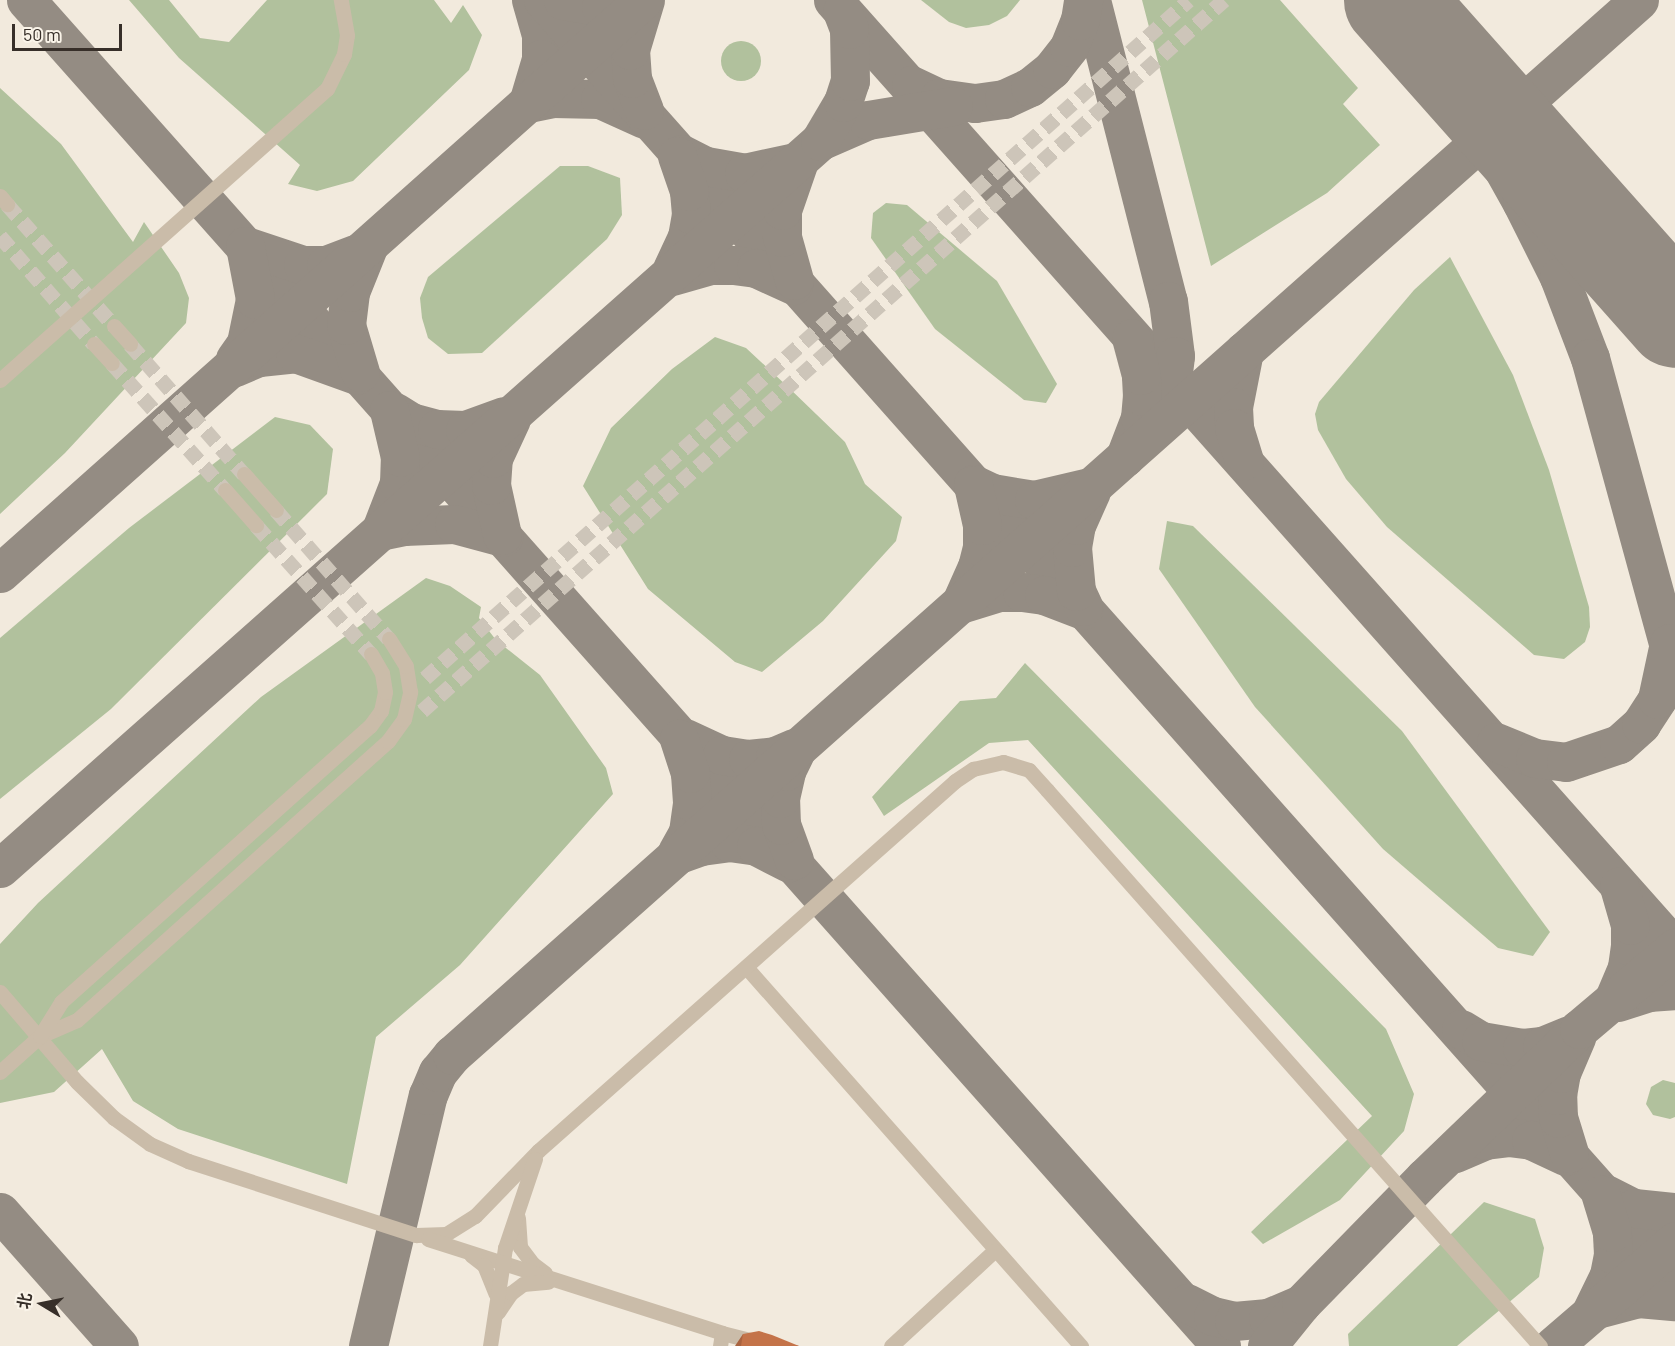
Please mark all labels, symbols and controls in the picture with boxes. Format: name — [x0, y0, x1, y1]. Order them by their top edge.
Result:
scale bar — [15, 12, 124, 50]
text: 50 m — [23, 23, 61, 45]
north arrow — [12, 1274, 72, 1334]
text: 北 — [13, 1291, 35, 1310]

